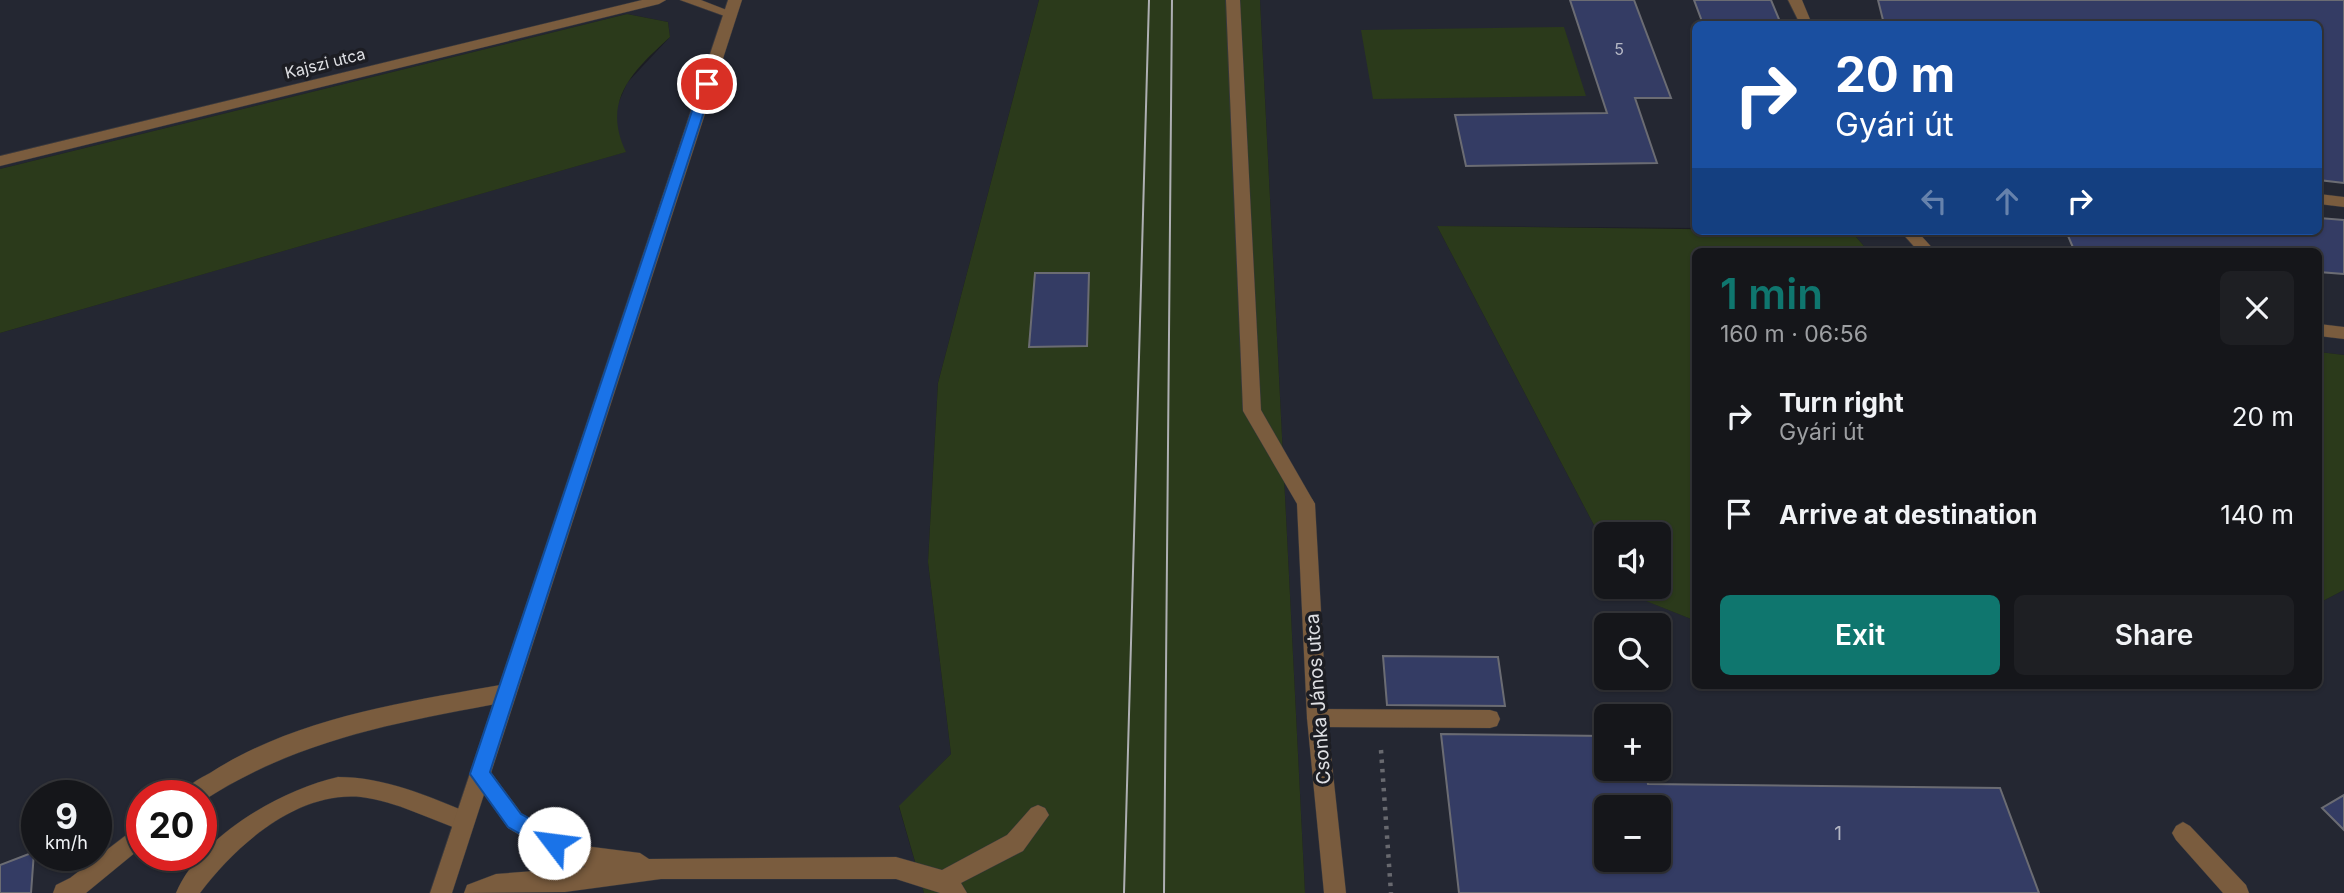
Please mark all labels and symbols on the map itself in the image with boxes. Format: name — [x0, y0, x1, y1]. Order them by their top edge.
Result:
house number: 5 — [1614, 39, 1624, 59]
street label: Kajszi utca — [283, 43, 367, 83]
pin — [677, 54, 737, 114]
street label: Csonka János utca — [1301, 613, 1335, 785]
speed limit sign: 20 — [126, 780, 217, 871]
position arrow — [517, 806, 591, 880]
house number: 1 — [1834, 822, 1842, 845]

